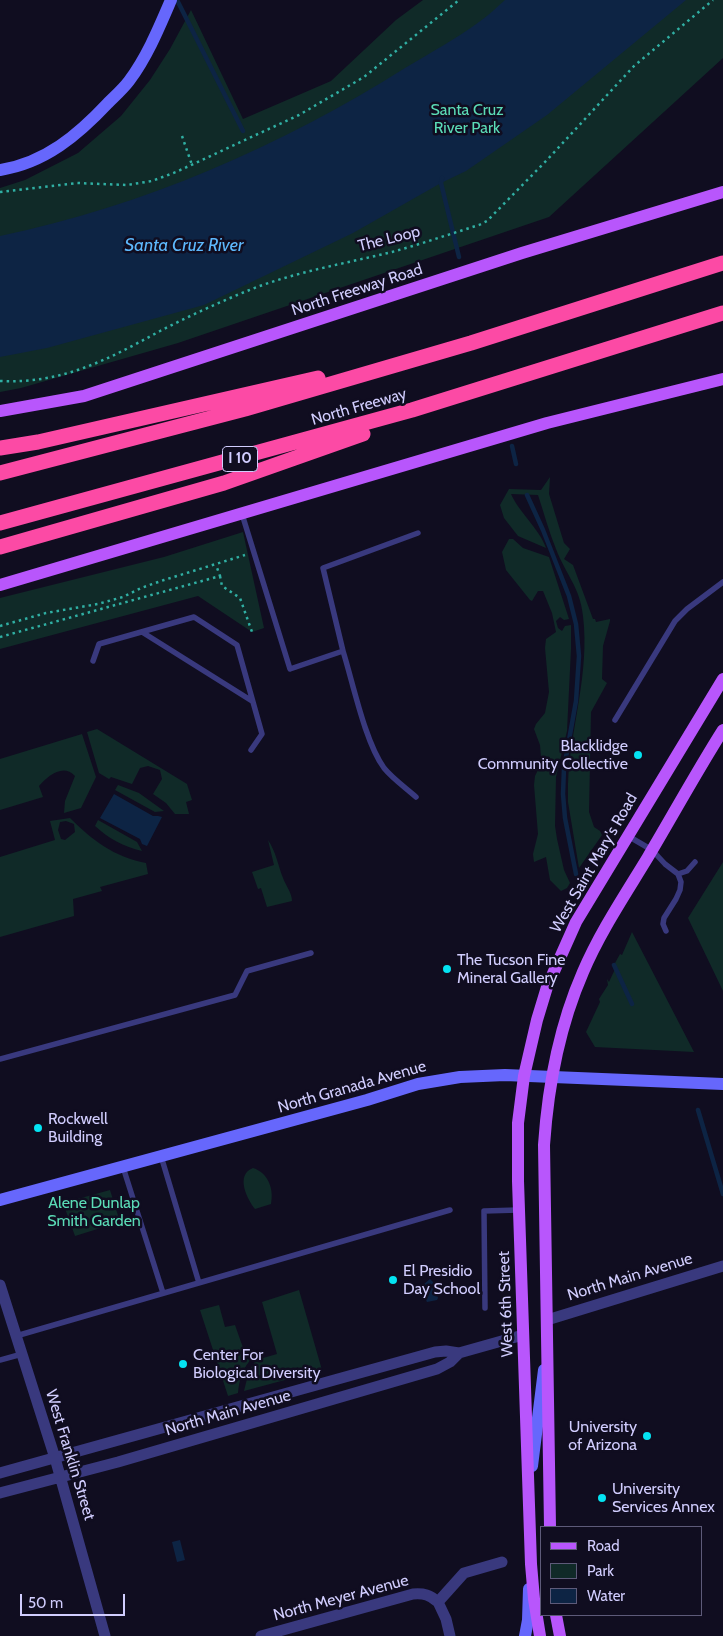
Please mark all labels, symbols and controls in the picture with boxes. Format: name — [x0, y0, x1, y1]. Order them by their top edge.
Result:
park label: Santa Cruz River Park — [430, 100, 504, 138]
street label: The Loop — [356, 222, 422, 256]
water label: Santa Cruz River — [125, 235, 243, 257]
street label: North Freeway Road — [289, 260, 425, 320]
street label: North Freeway — [309, 384, 409, 430]
road number: I 10 — [222, 446, 258, 472]
place label: Blacklidge Community Collective — [478, 736, 628, 774]
marker: Blacklidge Community Collective — [632, 749, 644, 761]
street label: West Saint Mary's Road — [546, 790, 642, 936]
place label: The Tucson Fine Mineral Gallery — [457, 950, 565, 988]
marker: The Tucson Fine Mineral Gallery — [441, 963, 453, 975]
street label: North Granada Avenue — [276, 1057, 428, 1117]
place label: Rockwell Building — [48, 1109, 108, 1147]
marker: Rockwell Building — [32, 1122, 44, 1134]
park label: Alene Dunlap Smith Garden — [47, 1193, 141, 1231]
street label: North Main Avenue — [565, 1249, 695, 1305]
street label: West 6th Street — [495, 1251, 517, 1357]
place label: El Presidio Day School — [403, 1261, 480, 1299]
marker: El Presidio Day School — [387, 1274, 399, 1286]
place label: Center For Biological Diversity — [193, 1345, 321, 1383]
marker: Center For Biological Diversity — [177, 1358, 189, 1370]
street label: North Main Avenue — [163, 1386, 293, 1440]
street label: West Franklin Street — [41, 1387, 99, 1523]
place label: University of Arizona — [568, 1417, 637, 1455]
marker: University of Arizona — [641, 1430, 653, 1442]
place label: University Services Annex — [612, 1479, 715, 1517]
marker: University Services Annex — [596, 1492, 608, 1504]
legend — [540, 1526, 703, 1616]
text: Road — [587, 1537, 620, 1555]
text: Park — [587, 1562, 614, 1580]
street label: North Meyer Avenue — [271, 1571, 411, 1625]
scale bar — [22, 1584, 128, 1616]
text: Water — [587, 1587, 625, 1605]
text: 50 m — [28, 1594, 63, 1612]

